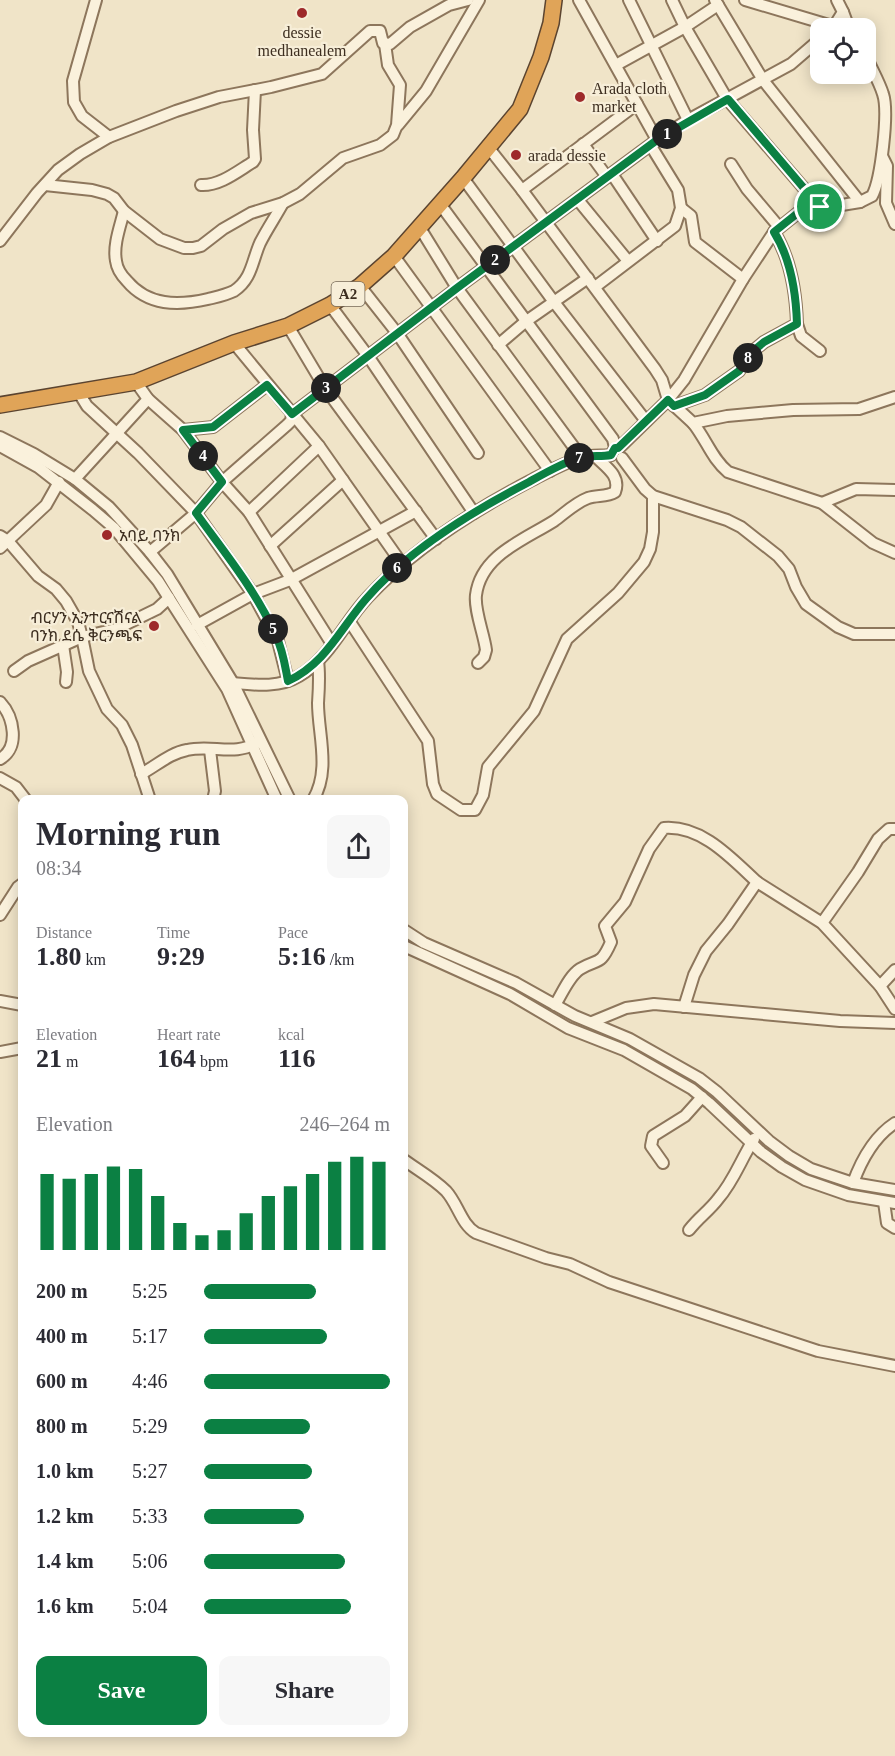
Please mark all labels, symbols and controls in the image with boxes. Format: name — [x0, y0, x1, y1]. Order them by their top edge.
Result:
marker: dessie medhanealem — [295, 6, 309, 20]
map controls — [810, 18, 876, 84]
button: locate — [810, 18, 876, 84]
place label: dessie medhanealem — [258, 24, 347, 59]
place label: Arada cloth market — [592, 80, 667, 115]
marker: Arada cloth market — [573, 90, 587, 104]
pin: 1 — [652, 119, 682, 149]
text: 1 — [663, 125, 671, 142]
place label: arada dessie — [528, 147, 606, 164]
marker: arada dessie — [509, 148, 523, 162]
pin — [794, 181, 845, 232]
icon: arrive — [803, 190, 836, 223]
pin: 2 — [480, 245, 510, 275]
text: 2 — [491, 251, 499, 268]
road number: A2 — [332, 282, 364, 306]
pin: 8 — [733, 343, 763, 373]
text: 8 — [744, 349, 752, 366]
pin: 3 — [311, 373, 341, 403]
text: 3 — [322, 379, 330, 396]
pin: 4 — [188, 441, 218, 471]
pin: 7 — [564, 443, 594, 473]
text: 4 — [199, 447, 207, 464]
text: 7 — [575, 449, 583, 466]
place label: አባይ ባንክ — [119, 527, 180, 544]
marker: አባይ ባንክ — [100, 528, 114, 542]
pin: 6 — [382, 553, 412, 583]
text: 6 — [393, 559, 401, 576]
place label: ብርሃን ኢንተርናሽናል ባንክ ደሴ ቅርንጫፍ — [30, 609, 142, 644]
pin: 5 — [258, 614, 288, 644]
marker: ብርሃን ኢንተርናሽናል ባንክ ደሴ ቅርንጫፍ — [147, 619, 161, 633]
text: 5 — [269, 620, 277, 637]
button: share — [327, 815, 390, 878]
text: Morning run — [36, 816, 220, 852]
text: 08:34 — [36, 857, 82, 879]
text: Distance — [36, 924, 92, 941]
text: Time — [157, 924, 190, 941]
text: Pace — [278, 924, 308, 941]
text: 1.80 — [36, 942, 82, 971]
text: 9:29 — [157, 942, 205, 971]
text: 5:16 — [278, 942, 326, 971]
text: km — [82, 951, 106, 968]
text: /km — [326, 951, 355, 968]
text: Elevation — [36, 1026, 97, 1043]
text: Heart rate — [157, 1026, 221, 1043]
text: kcal — [278, 1026, 305, 1043]
text: 21 — [36, 1044, 62, 1073]
text: 164 — [157, 1044, 196, 1073]
text: 116 — [278, 1044, 316, 1073]
text: m — [62, 1053, 78, 1070]
text: bpm — [196, 1053, 228, 1070]
text: Elevation — [36, 1113, 113, 1135]
text: 246–264 m — [299, 1113, 390, 1135]
text: 200 m — [36, 1280, 88, 1302]
text: 5:25 — [132, 1280, 168, 1302]
text: 400 m — [36, 1325, 88, 1347]
text: 5:17 — [132, 1325, 168, 1347]
text: 600 m — [36, 1370, 88, 1392]
text: 4:46 — [132, 1370, 168, 1392]
text: 800 m — [36, 1415, 88, 1437]
text: 5:29 — [132, 1415, 168, 1437]
text: 1.0 km — [36, 1460, 94, 1482]
text: 5:27 — [132, 1460, 168, 1482]
text: 1.2 km — [36, 1505, 94, 1527]
text: 5:33 — [132, 1505, 168, 1527]
text: 1.4 km — [36, 1550, 94, 1572]
text: 5:06 — [132, 1550, 168, 1572]
text: 1.6 km — [36, 1595, 94, 1617]
text: 5:04 — [132, 1595, 168, 1617]
button: Save — [36, 1656, 207, 1725]
button: Share — [219, 1656, 390, 1725]

